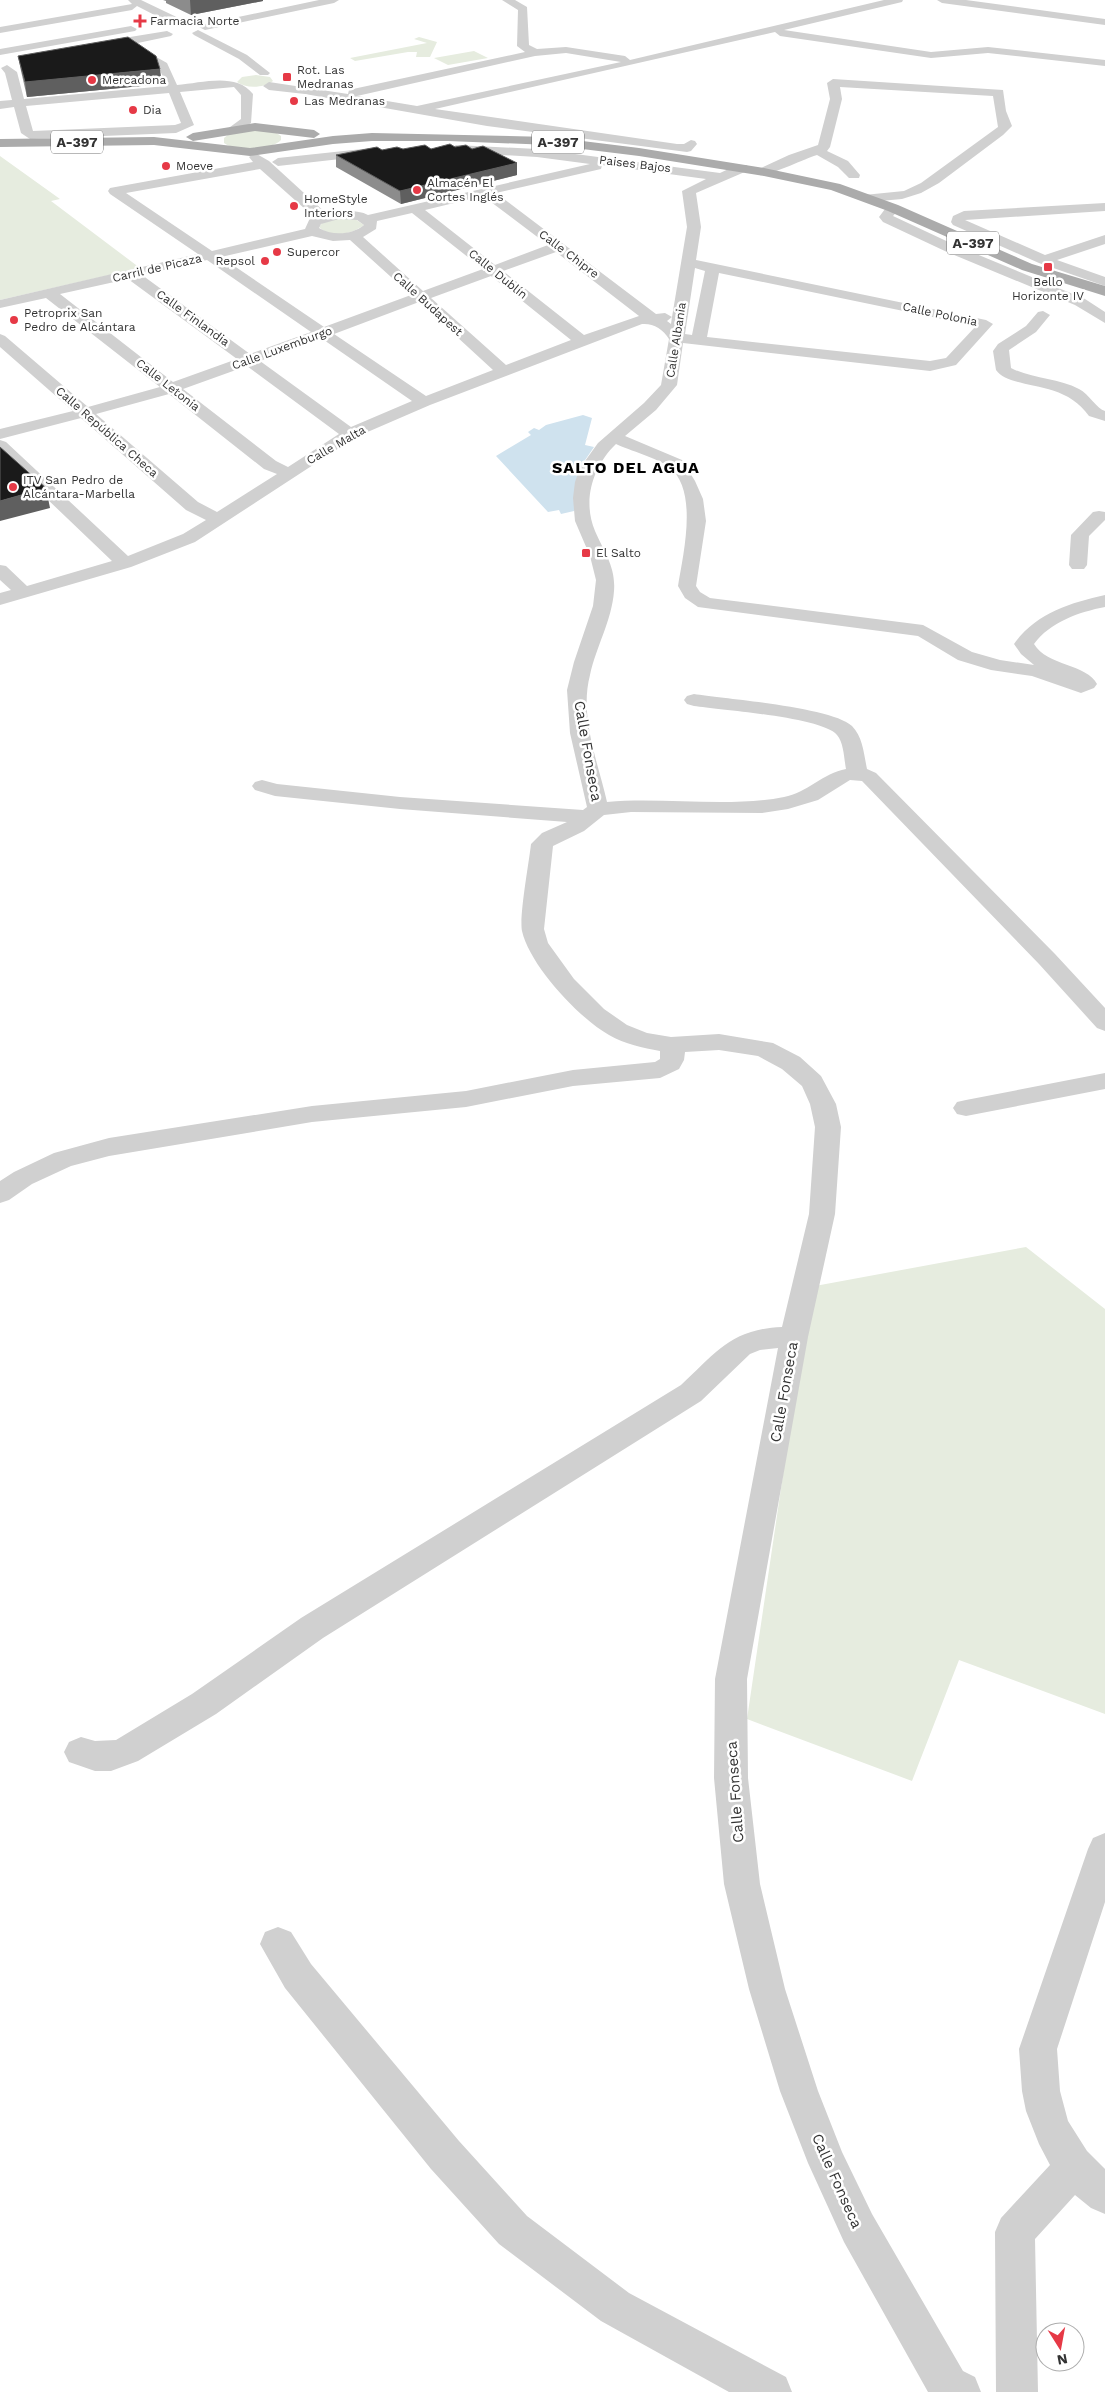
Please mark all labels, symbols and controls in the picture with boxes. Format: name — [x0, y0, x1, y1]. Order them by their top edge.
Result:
place label: Farmacia Norte — [150, 14, 240, 28]
marker: Farmacia Norte — [134, 15, 146, 27]
place label: Rot. Las Medranas — [297, 63, 354, 91]
marker: Rot. Las Medranas — [281, 71, 293, 83]
place label: Mercadona — [102, 73, 166, 87]
marker: Mercadona — [86, 74, 98, 86]
place label: Las Medranas — [304, 94, 385, 108]
marker: Las Medranas — [288, 95, 300, 107]
place label: Dia — [143, 103, 162, 117]
marker: Dia — [127, 104, 139, 116]
road number: A-397 — [51, 130, 103, 154]
road number: A-397 — [532, 130, 584, 154]
street label: Paises Bajos — [598, 153, 672, 175]
place label: Moeve — [176, 159, 213, 173]
marker: Moeve — [160, 160, 172, 172]
place label: Almacén El Cortes Inglés — [427, 176, 504, 204]
marker: Almacén El Cortes Inglés — [411, 184, 423, 196]
place label: HomeStyle Interiors — [304, 192, 368, 220]
marker: HomeStyle Interiors — [288, 200, 300, 212]
street label: Calle Chipre — [536, 227, 602, 281]
road number: A-397 — [947, 232, 999, 254]
place label: Supercor — [287, 245, 340, 259]
marker: Supercor — [271, 246, 283, 258]
street label: Calle Dublín — [466, 246, 530, 302]
street label: Carril de Picaza — [111, 251, 203, 285]
place label: Repsol — [216, 254, 255, 268]
marker: Repsol — [259, 255, 271, 267]
marker: Bello Horizonte IV — [1042, 261, 1054, 273]
street label: Calle Budapest — [390, 269, 466, 339]
place label: Bello Horizonte IV — [1012, 275, 1084, 303]
street label: Calle Finlandia — [154, 287, 232, 349]
street label: Calle Polonia — [901, 299, 979, 329]
street label: Calle Albania — [663, 301, 689, 379]
place label: Petroprix San Pedro de Alcántara — [24, 306, 136, 334]
marker: Petroprix San Pedro de Alcántara — [8, 314, 20, 326]
street label: Calle Luxemburgo — [230, 323, 334, 373]
street label: Calle Letonia — [133, 356, 203, 414]
street label: Calle República Checa — [53, 384, 161, 480]
street label: Calle Malta — [304, 422, 368, 467]
district label: SALTO DEL AGUA — [552, 458, 700, 477]
place label: ITV San Pedro de Alcántara-Marbella — [23, 473, 135, 501]
marker: ITV San Pedro de Alcántara-Marbella — [7, 481, 19, 493]
place label: El Salto — [596, 546, 641, 560]
marker: El Salto — [580, 547, 592, 559]
street label: Calle Fonseca — [570, 699, 606, 803]
street label: Calle Fonseca — [766, 1340, 802, 1444]
street label: Calle Fonseca — [722, 1740, 748, 1843]
street label: Calle Fonseca — [808, 2131, 866, 2232]
north arrow — [1035, 2322, 1085, 2372]
text: N — [1056, 2351, 1069, 2369]

